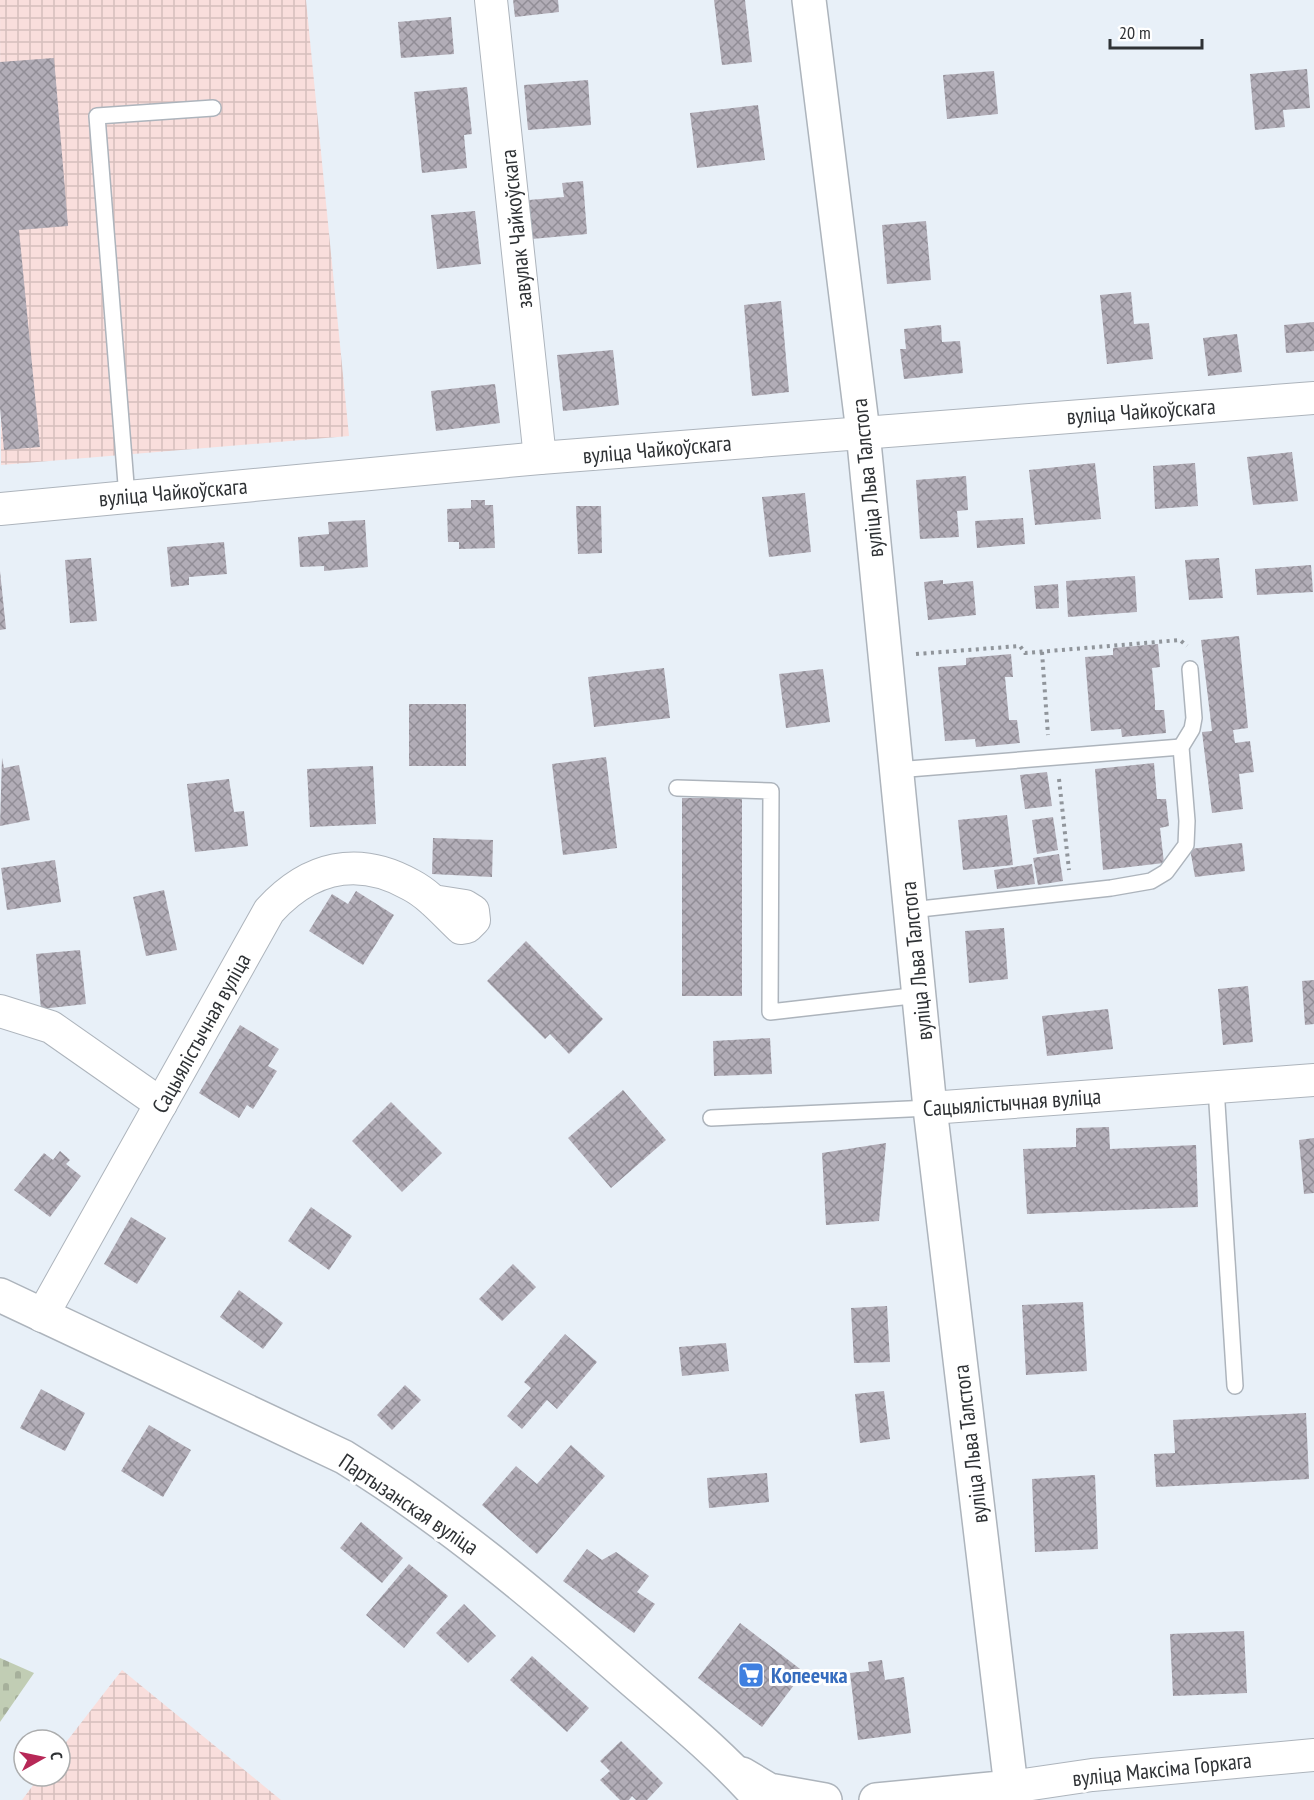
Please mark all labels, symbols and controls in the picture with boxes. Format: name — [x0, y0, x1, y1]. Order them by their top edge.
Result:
scale bar — [1110, 12, 1202, 50]
text: 20 m — [1119, 21, 1151, 44]
street label: завулак Чайкоўскага — [494, 148, 538, 310]
street label: вуліца Чайкоўскага — [1066, 392, 1216, 430]
street label: вуліца Льва Талстога — [845, 397, 889, 559]
street label: вуліца Чайкоўскага — [581, 429, 733, 469]
street label: вуліца Чайкоўскага — [97, 472, 249, 512]
street label: вуліца Льва Талстога — [894, 880, 938, 1042]
street label: Сацыялістычная вуліца — [145, 948, 257, 1118]
street label: Сацыялістычная вуліца — [922, 1082, 1102, 1122]
street label: вуліца Льва Талстога — [946, 1363, 994, 1525]
street label: Партызанская вуліца — [334, 1447, 484, 1561]
supermarket icon: Копеечка — [736, 1660, 766, 1690]
place label: Копеечка — [771, 1661, 848, 1689]
north arrow — [12, 1728, 72, 1788]
street label: вуліца Максіма Горкага — [1071, 1746, 1253, 1792]
text: С — [46, 1750, 67, 1762]

